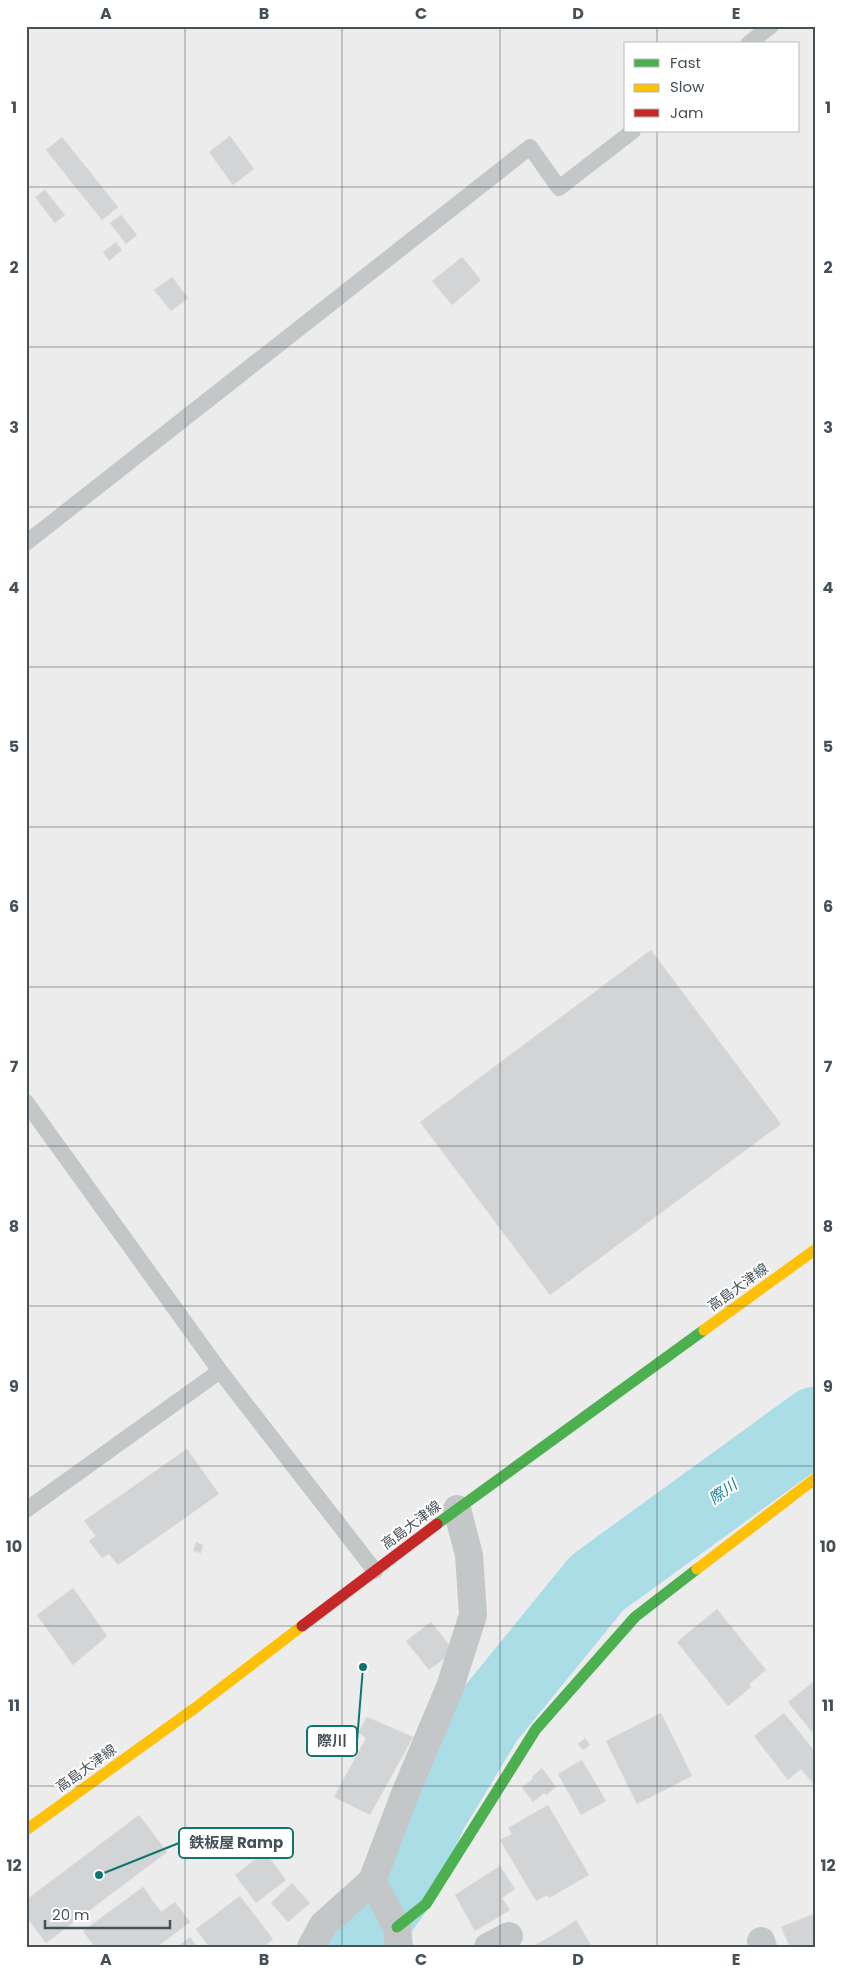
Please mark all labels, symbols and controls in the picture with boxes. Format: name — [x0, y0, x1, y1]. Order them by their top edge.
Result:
text: A — [100, 2, 112, 25]
text: B — [259, 2, 269, 25]
text: C — [415, 2, 427, 25]
text: D — [572, 2, 584, 25]
text: E — [732, 2, 740, 25]
legend — [624, 42, 800, 132]
text: Fast — [670, 52, 701, 73]
text: Slow — [670, 76, 705, 97]
text: 1 — [11, 96, 17, 119]
text: 1 — [825, 96, 831, 119]
text: Jam — [670, 102, 704, 123]
text: 2 — [9, 256, 19, 279]
text: 2 — [823, 256, 833, 279]
text: 3 — [9, 416, 19, 439]
text: 3 — [823, 416, 833, 439]
text: 4 — [9, 576, 20, 599]
text: 4 — [823, 576, 834, 599]
text: 5 — [9, 735, 19, 758]
text: 5 — [823, 735, 833, 758]
text: 6 — [9, 895, 19, 918]
text: 6 — [823, 895, 833, 918]
text: 7 — [10, 1055, 19, 1078]
text: 7 — [824, 1055, 833, 1078]
text: 8 — [9, 1215, 19, 1238]
text: 8 — [823, 1215, 833, 1238]
street label: 高島大津線 — [704, 1258, 772, 1316]
text: 9 — [9, 1375, 19, 1398]
text: 9 — [823, 1375, 833, 1398]
water label: 際川 — [704, 1473, 743, 1509]
street label: 高島大津線 — [377, 1496, 445, 1554]
text: 10 — [6, 1535, 22, 1558]
text: 10 — [820, 1535, 836, 1558]
text: 11 — [8, 1694, 20, 1717]
text: 11 — [822, 1694, 834, 1717]
callout: 際川 — [307, 1726, 357, 1756]
text: 際川 — [317, 1730, 347, 1751]
street label: 高島大津線 — [52, 1739, 120, 1797]
callout: 鉄板屋 Ramp — [179, 1828, 293, 1858]
text: 鉄板屋 Ramp — [189, 1832, 283, 1853]
text: 12 — [6, 1854, 22, 1877]
text: 12 — [820, 1854, 836, 1877]
scale bar — [45, 1898, 170, 1930]
text: 20 m — [52, 1904, 90, 1925]
text: A — [100, 1948, 112, 1971]
text: B — [259, 1948, 269, 1971]
text: C — [415, 1948, 427, 1971]
text: D — [572, 1948, 584, 1971]
text: E — [732, 1948, 740, 1971]

